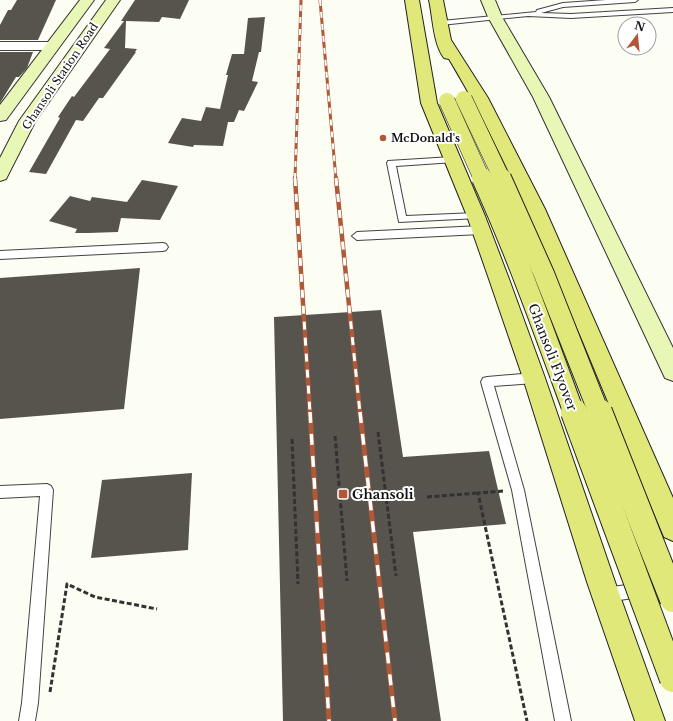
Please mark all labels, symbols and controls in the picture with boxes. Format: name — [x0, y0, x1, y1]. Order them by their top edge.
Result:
north arrow — [617, 16, 657, 56]
text: N — [633, 18, 647, 35]
street label: Ghansoli Station Road — [19, 19, 101, 132]
place label: McDonald's — [391, 131, 460, 145]
marker: McDonald's — [378, 133, 388, 143]
street label: Ghansoli Flyover — [524, 301, 581, 414]
place label: Ghansoli — [352, 486, 414, 503]
marker: Ghansoli — [337, 488, 349, 500]

